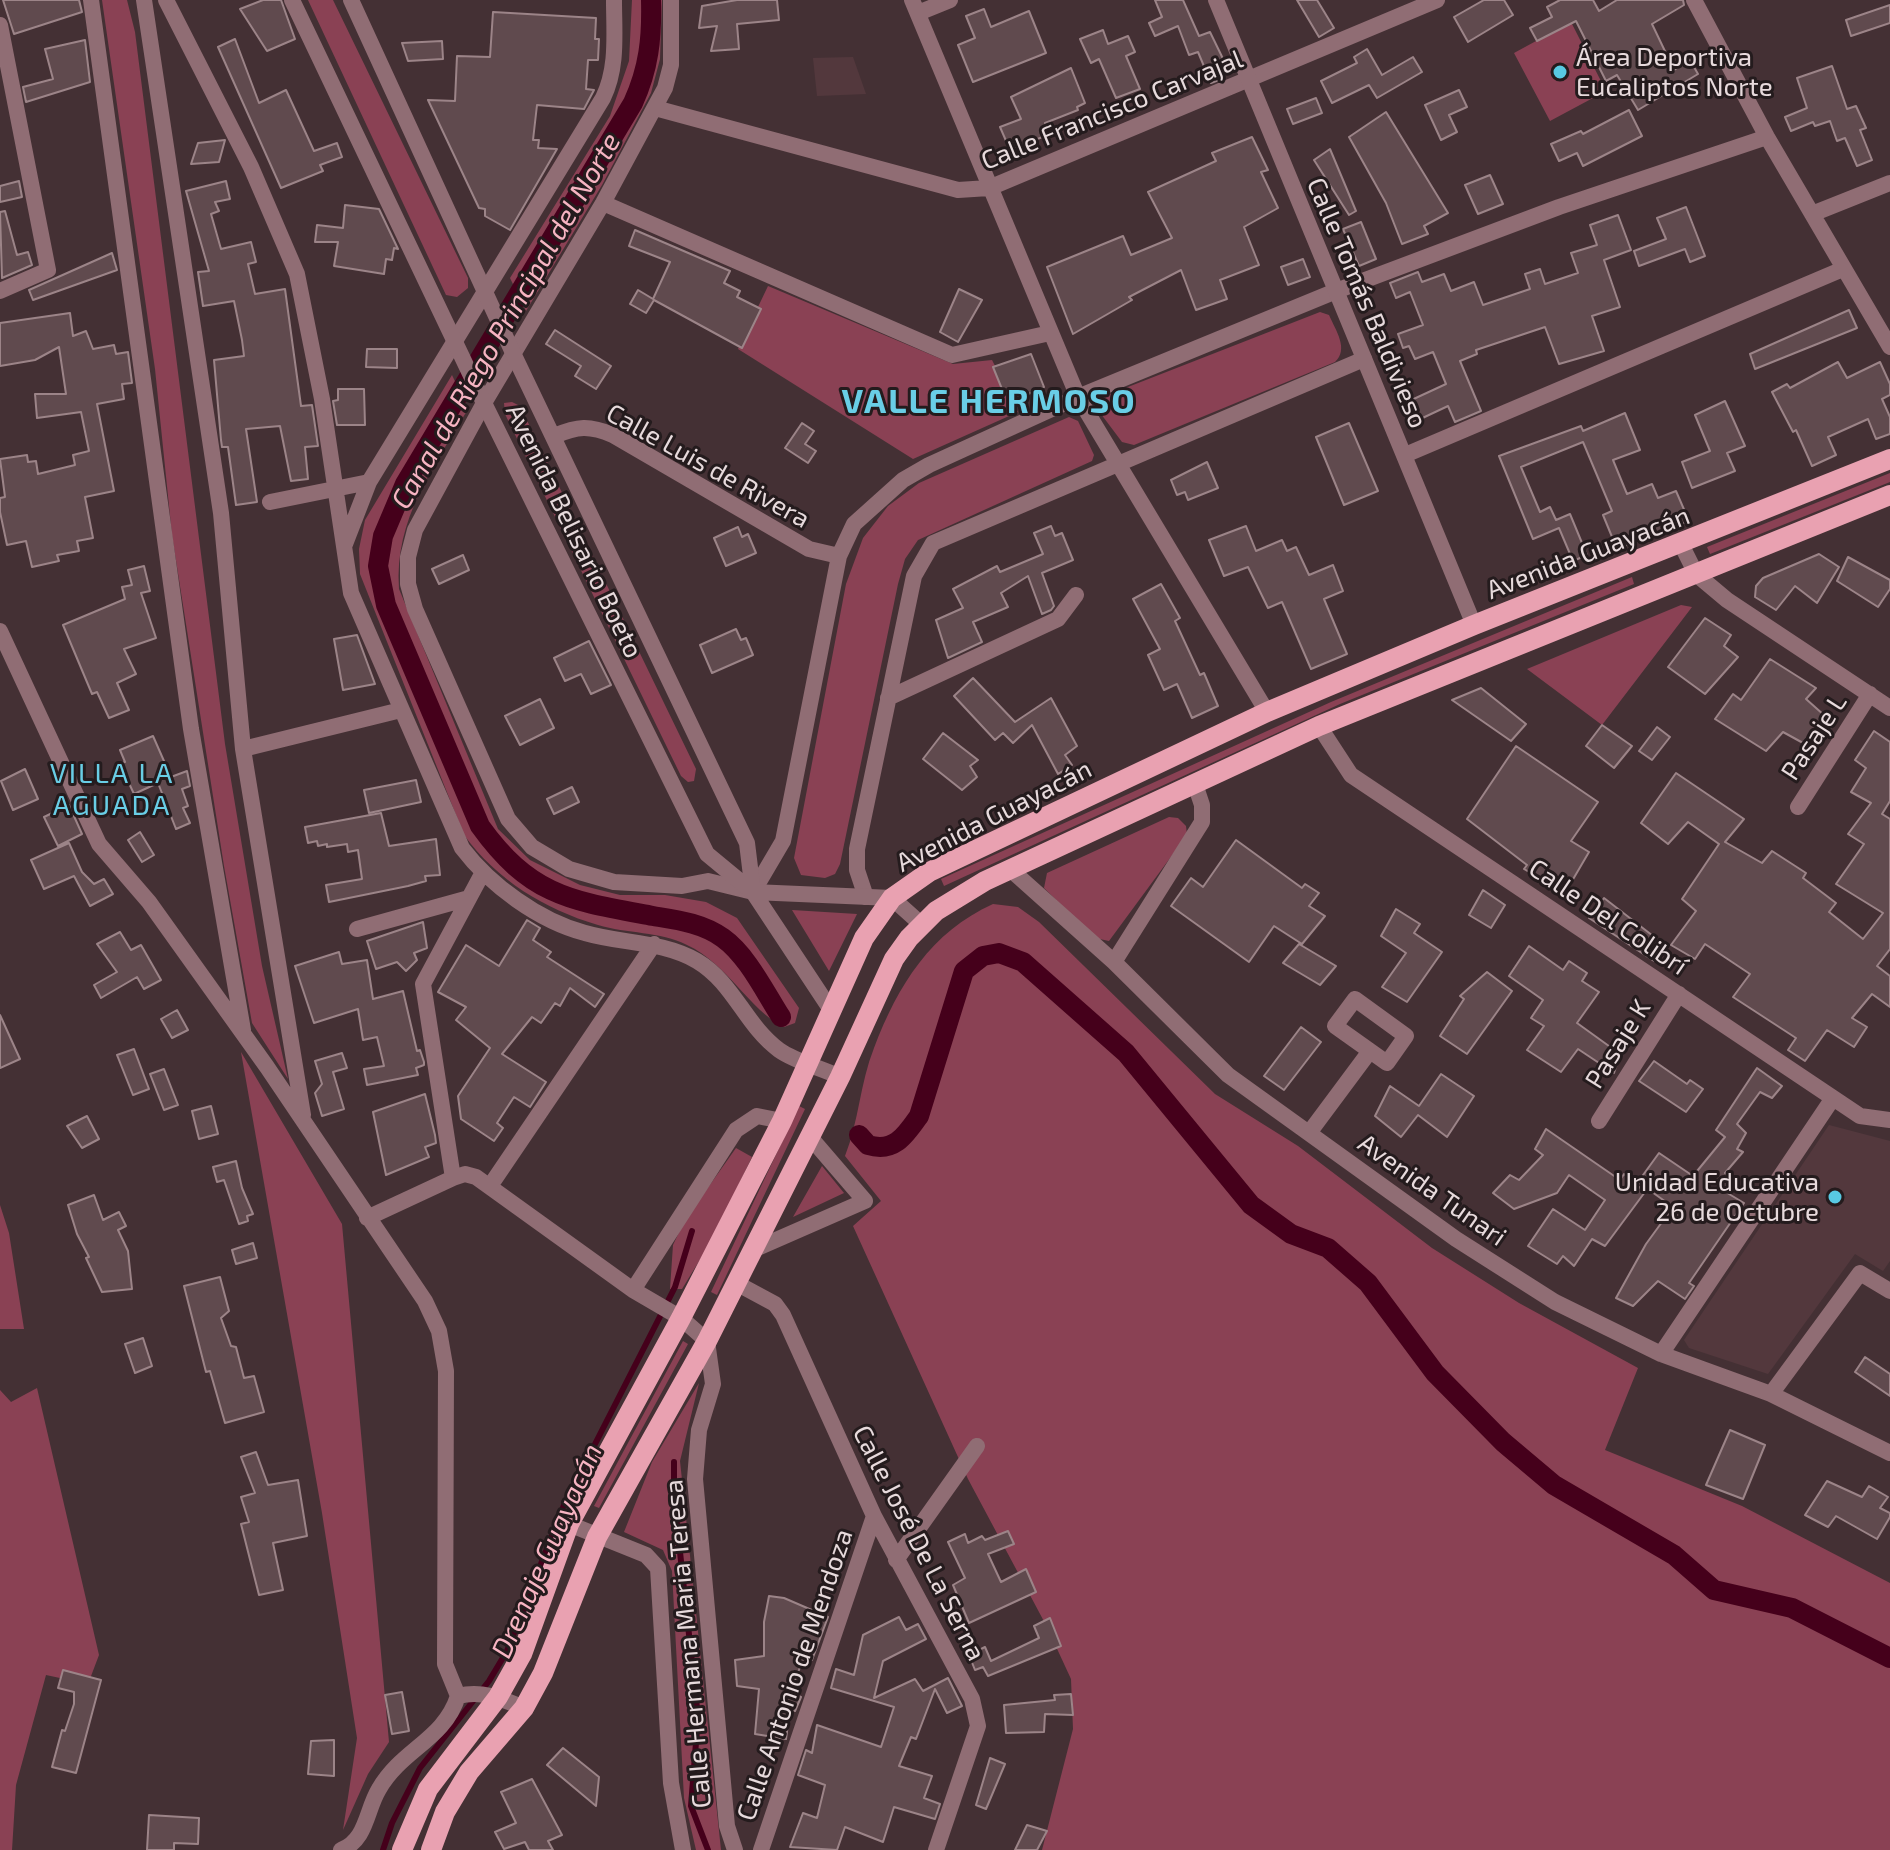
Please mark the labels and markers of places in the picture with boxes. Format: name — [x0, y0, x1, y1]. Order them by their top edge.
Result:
place label: Área Deportiva Eucaliptos Norte — [1576, 41, 1773, 102]
marker: Área Deportiva Eucaliptos Norte — [1551, 63, 1569, 81]
place label: Unidad Educativa 26 de Octubre — [1615, 1166, 1819, 1228]
marker: Unidad Educativa 26 de Octubre — [1826, 1188, 1844, 1206]

